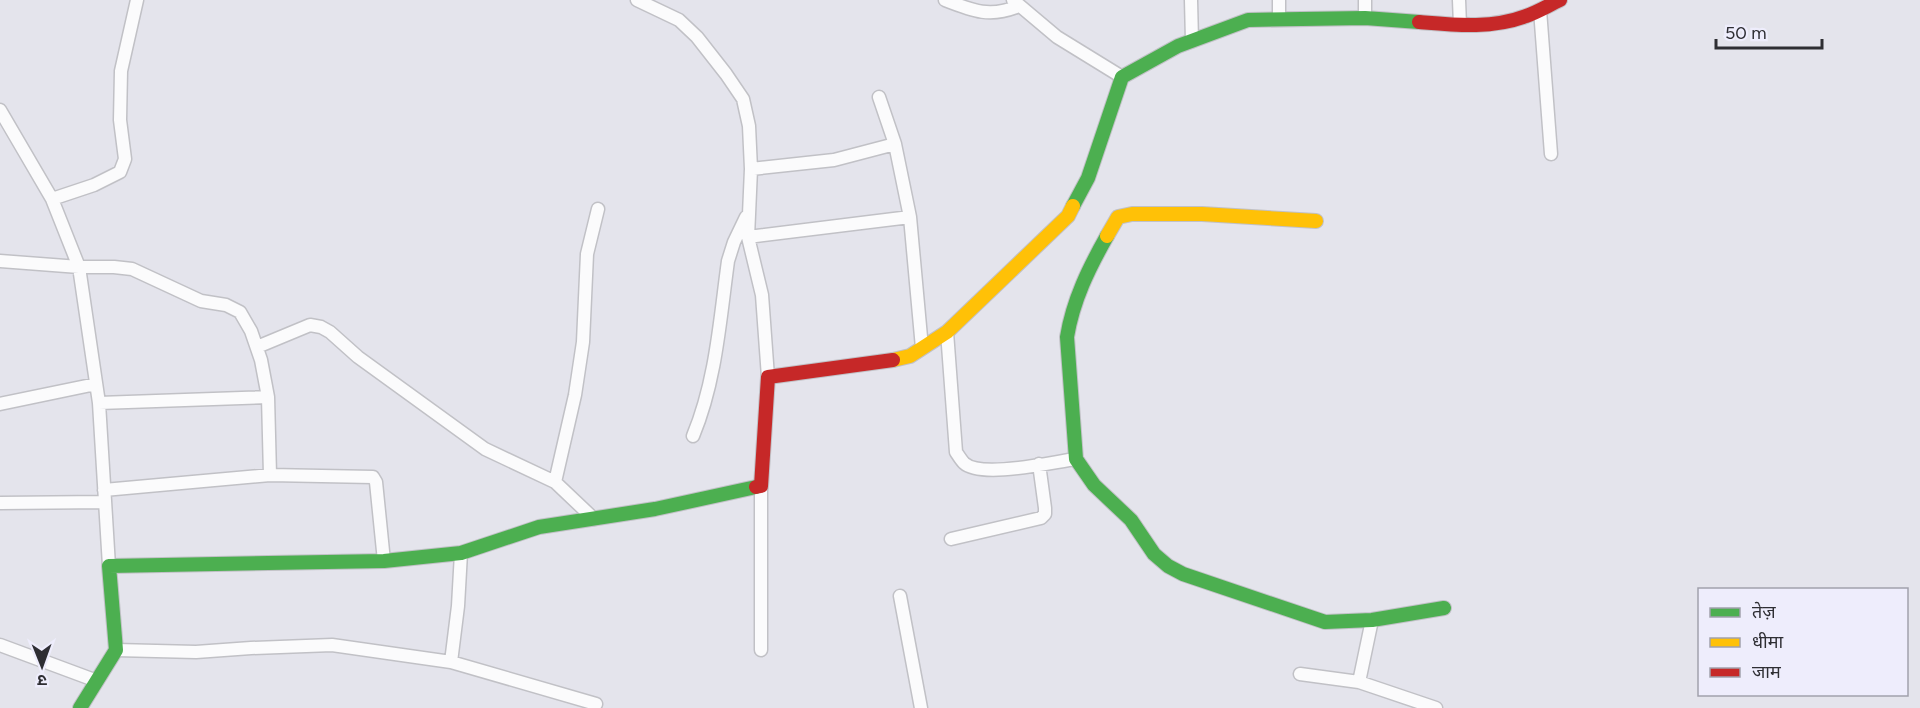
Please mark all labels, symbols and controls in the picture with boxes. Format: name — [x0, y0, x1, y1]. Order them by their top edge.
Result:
scale bar — [1716, 12, 1822, 50]
text: 50 m — [1725, 22, 1767, 44]
legend — [1698, 588, 1908, 696]
text: तेज़ — [1752, 601, 1776, 623]
text: धीमा — [1752, 631, 1783, 653]
north arrow — [12, 636, 72, 696]
text: जाम — [1752, 661, 1782, 683]
text: उ — [37, 671, 47, 690]

